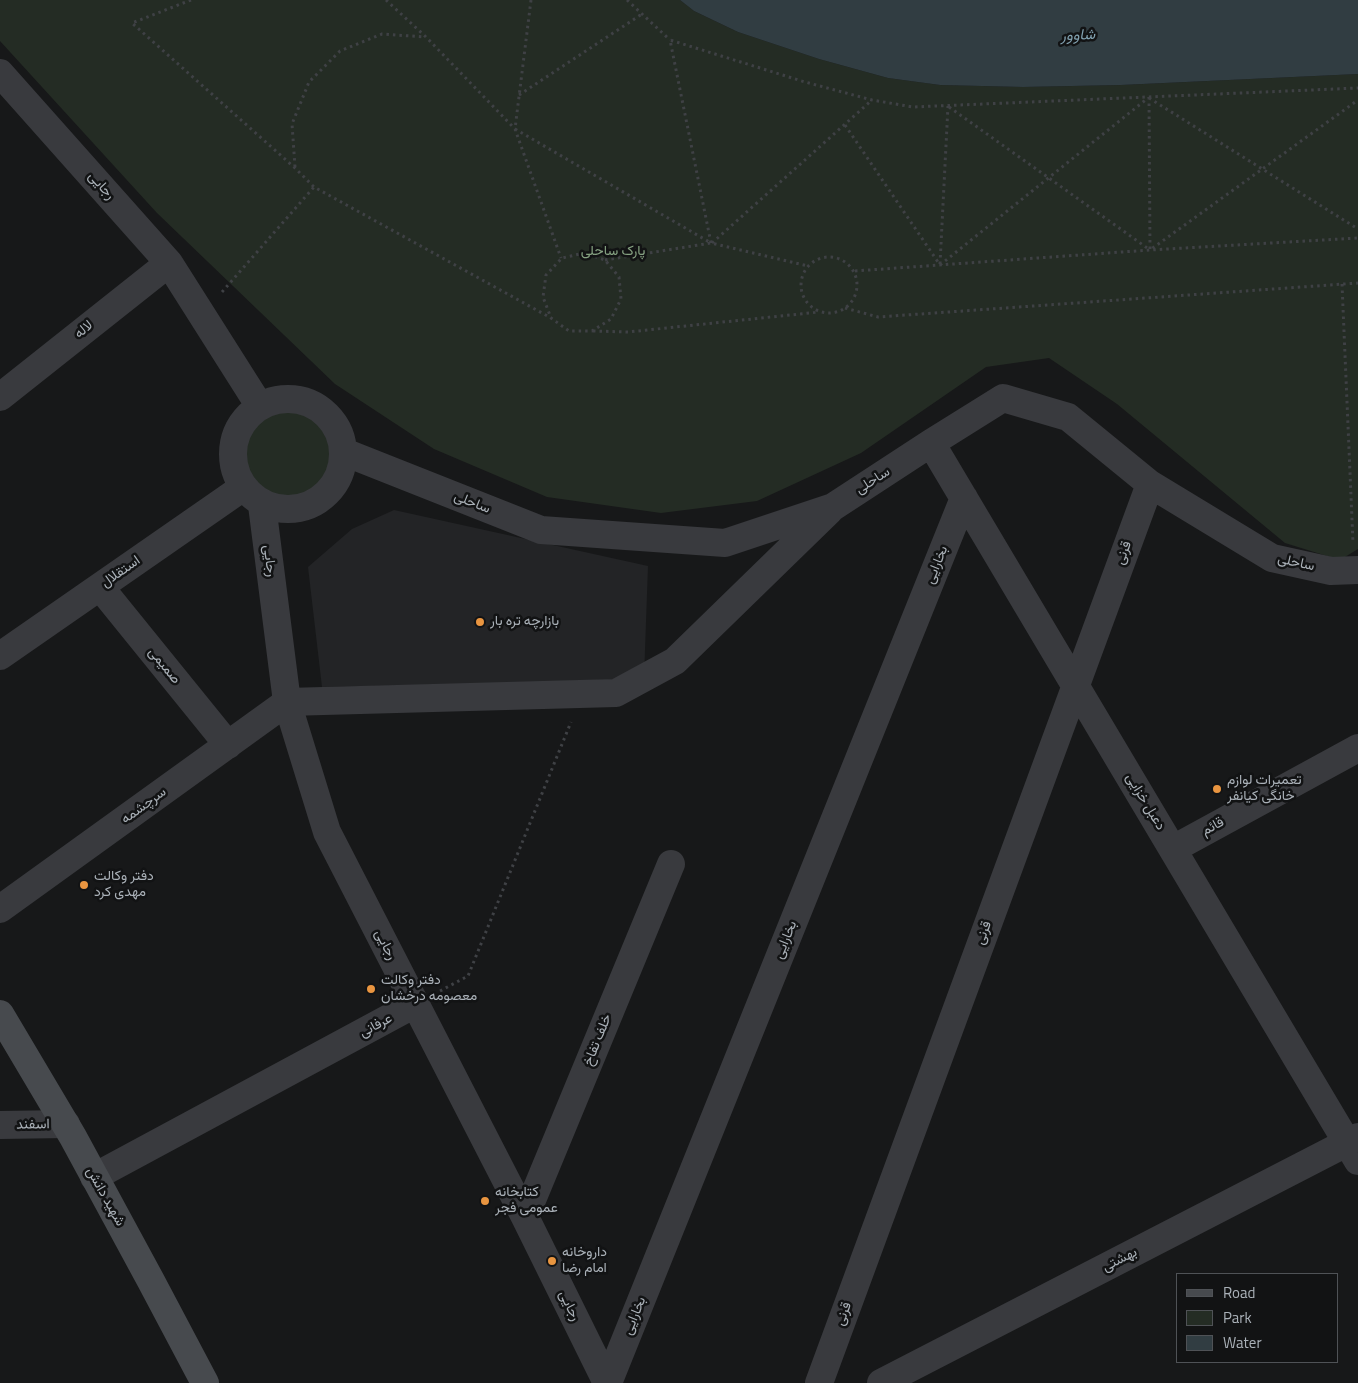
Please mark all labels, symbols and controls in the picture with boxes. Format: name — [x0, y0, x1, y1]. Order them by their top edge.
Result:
water label: شاوور — [1060, 26, 1096, 46]
street label: رجایی — [84, 168, 118, 204]
park label: پارک ساحلی — [581, 244, 645, 260]
street label: لاله — [71, 317, 97, 343]
street label: ساحلی — [853, 464, 893, 498]
street label: ساحلی — [451, 488, 493, 518]
street label: قرنی — [1112, 539, 1136, 567]
street label: بخارایی — [922, 543, 952, 587]
street label: رجایی — [259, 544, 279, 578]
street label: ساحلی — [1276, 551, 1316, 575]
street label: استقلال — [98, 552, 144, 592]
place label: بازارچه تره بار — [490, 614, 559, 630]
marker: بازارچه تره بار — [474, 616, 486, 628]
street label: صمیمی — [144, 644, 184, 688]
street label: دعبل خزایی — [1121, 770, 1169, 834]
place label: تعمیرات لوازم خانگی کیانفر — [1227, 773, 1301, 806]
marker: تعمیرات لوازم خانگی کیانفر — [1211, 783, 1223, 795]
street label: سرچشمه — [118, 784, 170, 828]
street label: قائم — [1199, 814, 1227, 840]
place label: دفتر وکالت مهدی کرد — [94, 869, 154, 902]
marker: دفتر وکالت مهدی کرد — [78, 879, 90, 891]
street label: بخارایی — [771, 918, 801, 962]
street label: قرنی — [972, 919, 996, 947]
street label: رجایی — [370, 927, 400, 963]
place label: دفتر وکالت معصومه درخشان — [381, 973, 477, 1006]
marker: دفتر وکالت معصومه درخشان — [365, 983, 377, 995]
street label: عرفانی — [357, 1010, 395, 1042]
street label: خلف تفاخ — [580, 1012, 616, 1068]
street label: اسفند — [16, 1116, 50, 1134]
street label: شهید دانش — [82, 1165, 128, 1229]
place label: کتابخانه عمومی فجر — [495, 1185, 558, 1218]
marker: کتابخانه عمومی فجر — [479, 1195, 491, 1207]
street label: بهشتی — [1100, 1244, 1140, 1276]
place label: داروخانه امام رضا — [562, 1245, 607, 1278]
marker: داروخانه امام رضا — [546, 1255, 558, 1267]
legend — [1176, 1273, 1338, 1363]
text: Road — [1223, 1281, 1255, 1304]
street label: رجایی — [554, 1288, 584, 1324]
street label: بخارایی — [620, 1294, 650, 1338]
street label: قرنی — [832, 1300, 856, 1328]
text: Park — [1223, 1306, 1252, 1329]
text: Water — [1223, 1331, 1262, 1354]

